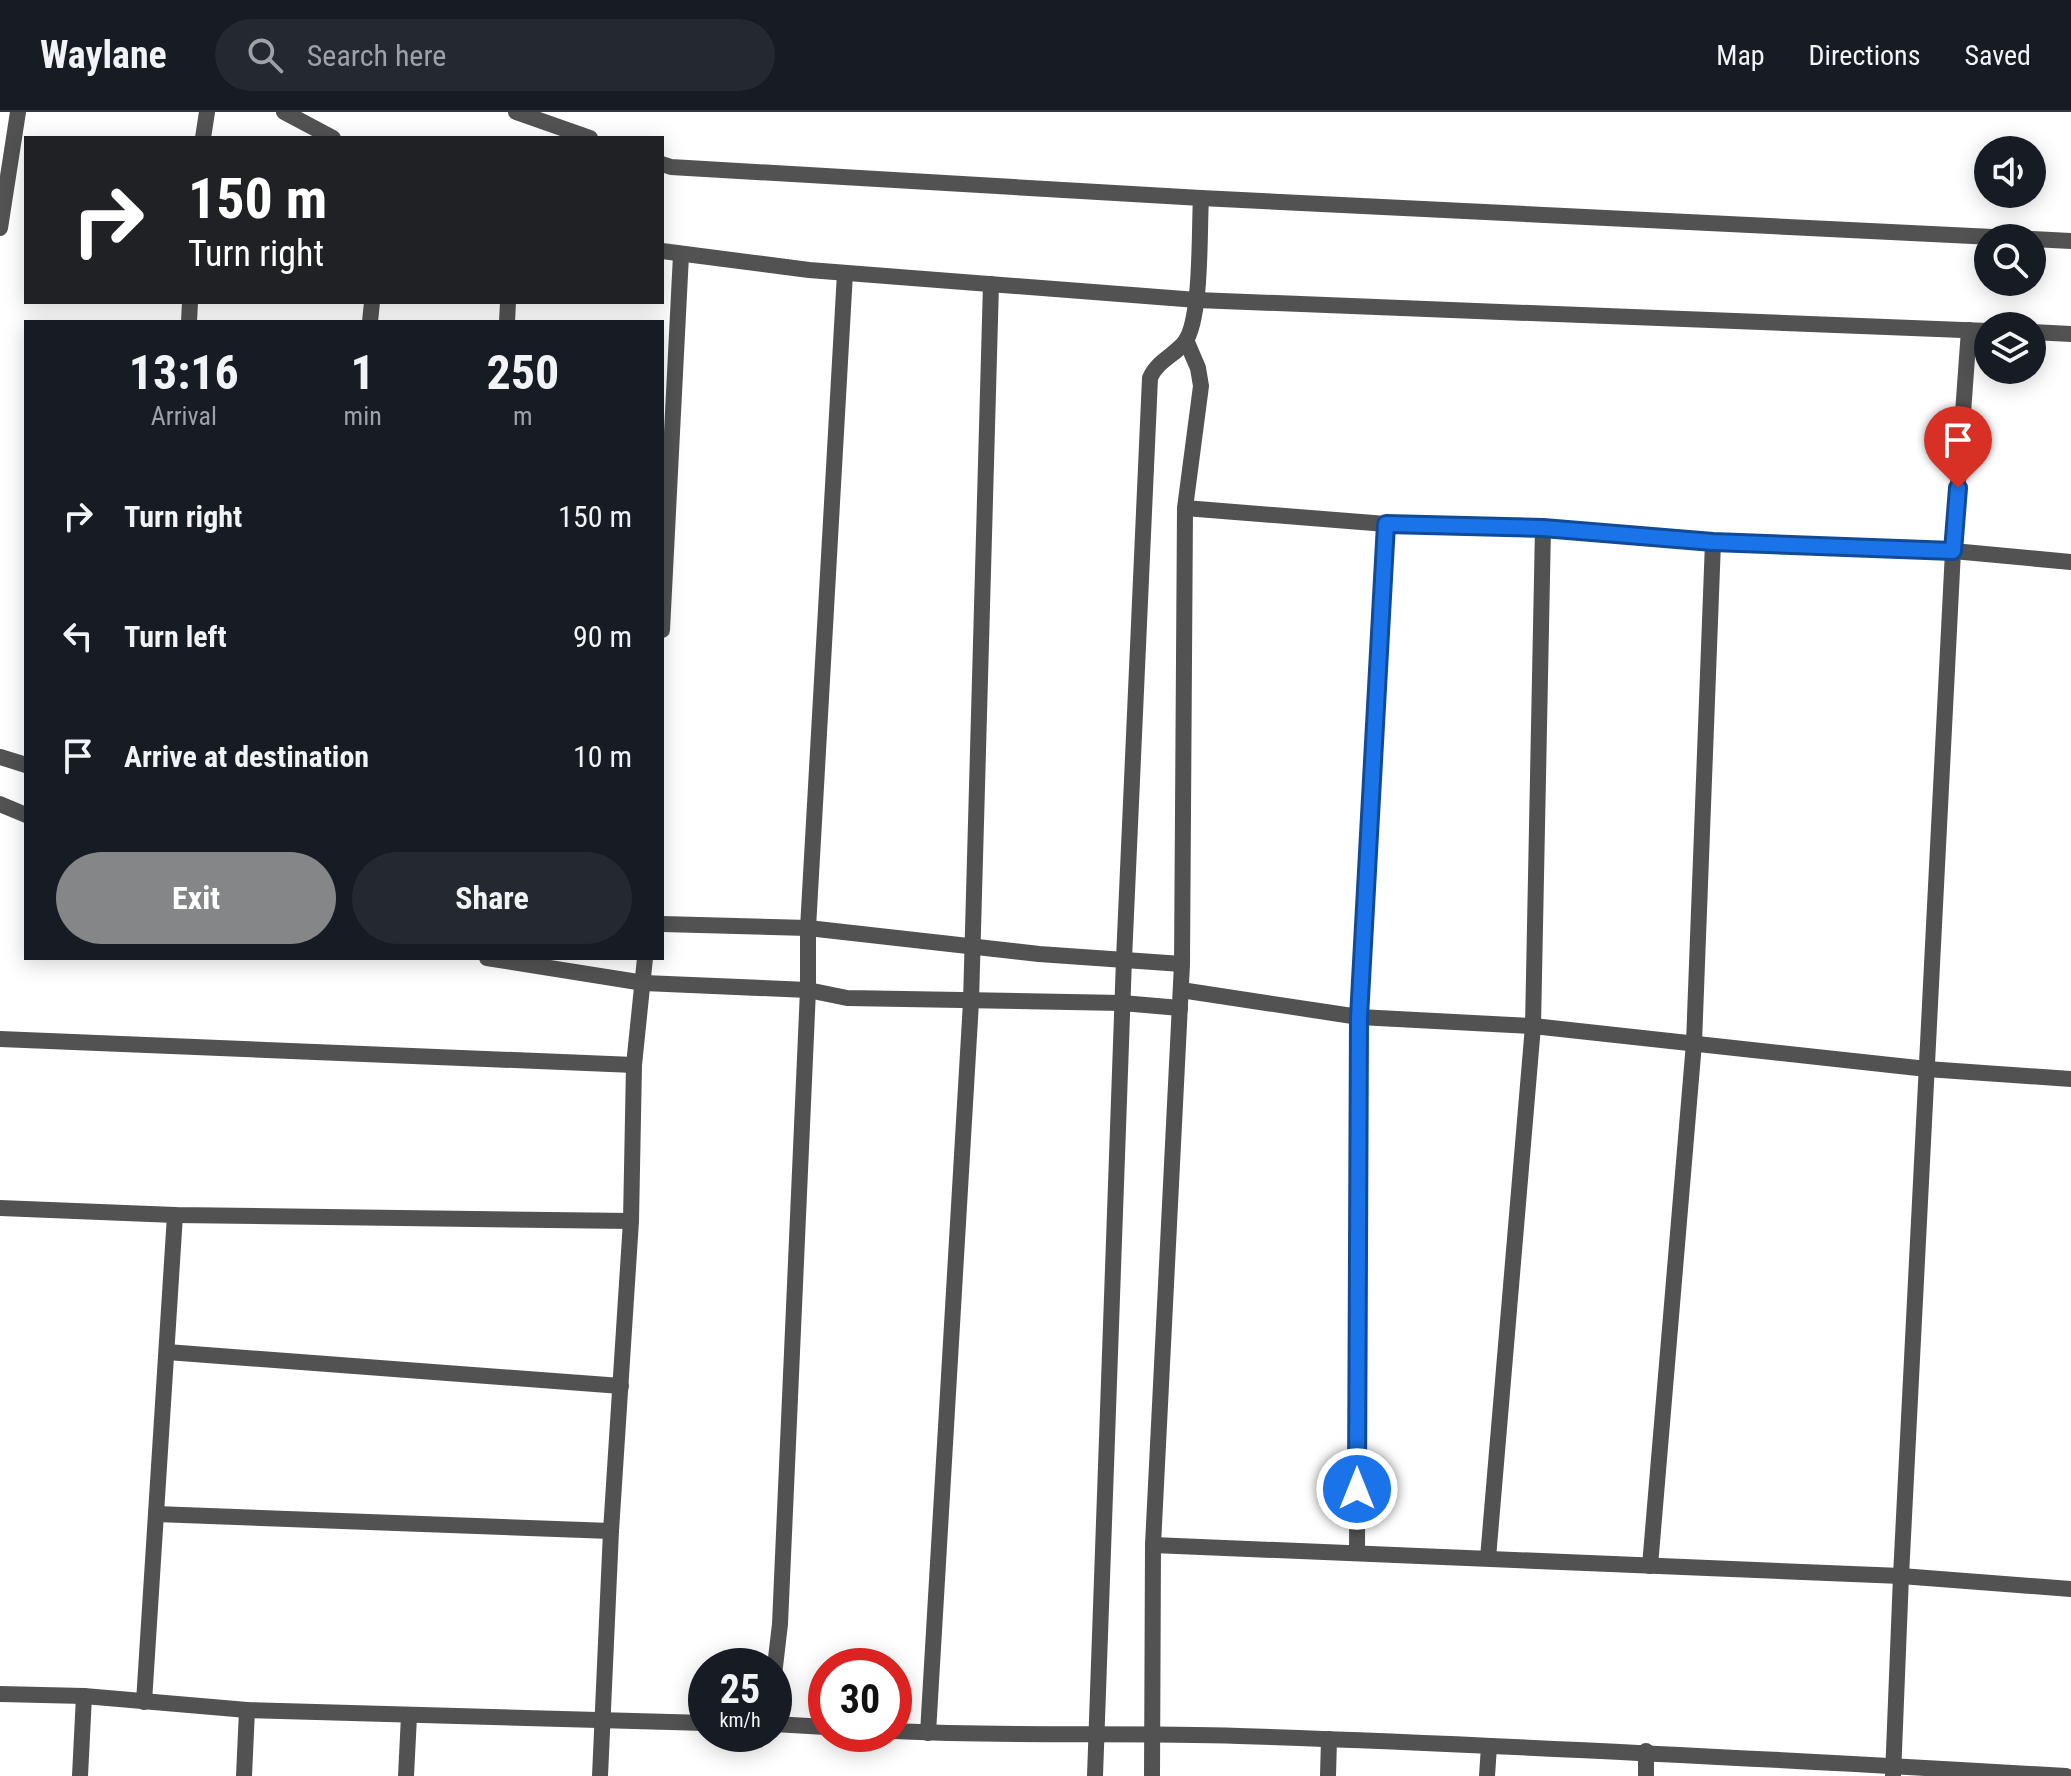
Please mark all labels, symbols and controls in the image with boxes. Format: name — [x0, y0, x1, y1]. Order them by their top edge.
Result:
search box — [215, 19, 775, 91]
text: Waylane — [40, 33, 167, 77]
icon: search — [243, 33, 287, 77]
text: Search here — [307, 38, 446, 73]
text: Map — [1716, 39, 1765, 72]
text: Directions — [1809, 39, 1920, 72]
text: Saved — [1964, 39, 2031, 72]
map controls — [1974, 136, 2046, 384]
button: sound — [1974, 136, 2046, 208]
text: 150 m — [188, 166, 327, 232]
icon: right — [56, 168, 160, 272]
button: search — [1974, 224, 2046, 296]
text: Turn right — [188, 233, 324, 275]
button: layers — [1974, 312, 2046, 384]
text: 13:16 — [129, 344, 239, 401]
text: 1 — [351, 344, 375, 401]
text: 250 — [486, 344, 559, 401]
text: Arrival — [151, 401, 217, 431]
text: min — [344, 401, 382, 431]
text: m — [513, 401, 533, 431]
pin — [1924, 406, 1992, 488]
icon: arrive — [1936, 418, 1980, 462]
icon: right — [56, 494, 100, 538]
text: Turn right — [124, 499, 242, 534]
text: 150 m — [558, 499, 632, 534]
icon: left — [56, 614, 100, 658]
text: Turn left — [124, 619, 227, 654]
text: 90 m — [573, 619, 632, 654]
icon: arrive — [56, 734, 100, 778]
text: Arrive at destination — [124, 739, 369, 774]
text: 10 m — [573, 739, 632, 774]
button: Exit — [56, 852, 336, 944]
button: Share — [352, 852, 632, 944]
position arrow — [1315, 1447, 1399, 1531]
speed limit sign: 30 — [808, 1648, 912, 1752]
text: 25 — [720, 1666, 760, 1713]
text: km/h — [719, 1708, 761, 1732]

